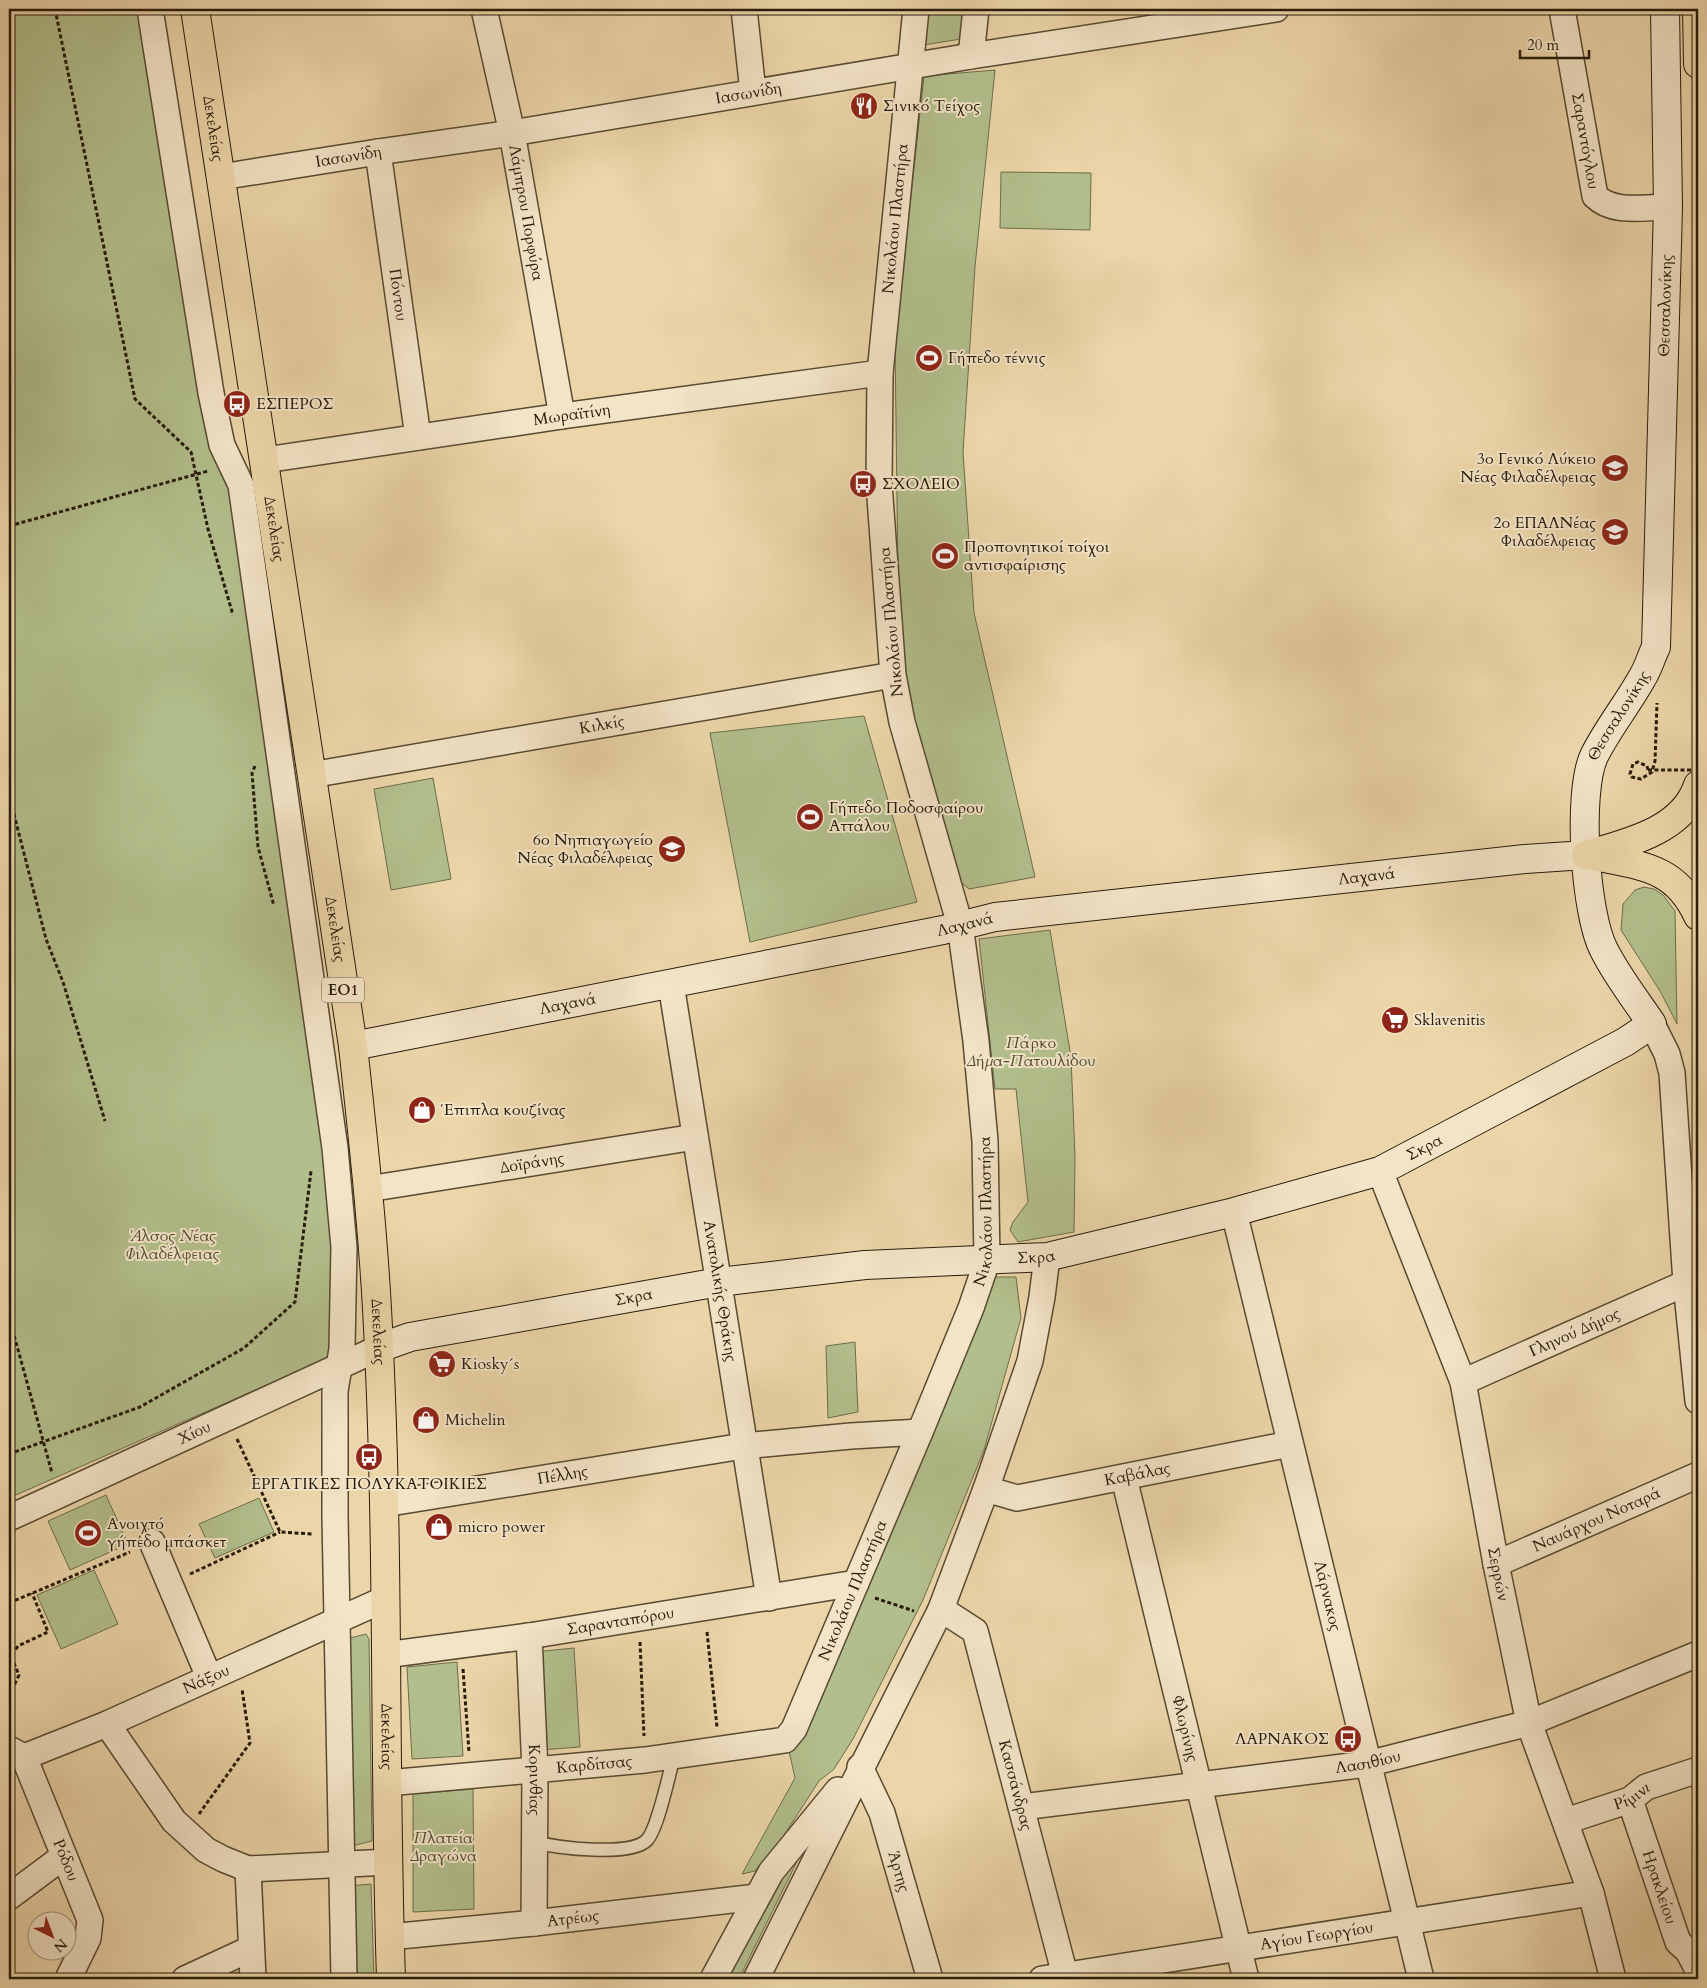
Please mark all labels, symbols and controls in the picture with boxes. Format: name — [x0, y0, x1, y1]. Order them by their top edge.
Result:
scale bar — [1520, 28, 1588, 60]
text: 20 m — [1527, 35, 1559, 55]
street label: Ιασωνίδη — [714, 77, 783, 110]
restaurant icon: Σινικό Τείχος — [849, 91, 879, 121]
street label: Σαραντόγλου — [1566, 91, 1605, 191]
street label: Δεκελείας — [197, 94, 229, 163]
place label: Σινικό Τείχος — [883, 95, 980, 117]
street label: Ιασωνίδη — [314, 141, 383, 173]
street label: Νικολάου Πλαστήρα — [877, 142, 914, 295]
street label: Λάμπρου Πορφύρα — [503, 143, 549, 283]
street label: Θεσσαλονίκης — [1653, 254, 1678, 357]
street label: Πόντου — [383, 267, 413, 322]
sports icon: Γήπεδο τέννις — [914, 343, 944, 373]
place label: Γήπεδο τέννις — [948, 347, 1046, 369]
bus stop icon: ΕΣΠΕΡΟΣ — [222, 389, 252, 419]
place label: ΕΣΠΕΡΟΣ — [256, 393, 333, 415]
street label: Μωραϊτίνη — [532, 399, 612, 431]
place label: 3ο Γενικό Λύκειο Νέας Φιλαδέλφειας — [1460, 448, 1596, 488]
school or university icon: 3ο Γενικό Λύκειο Νέας Φιλαδέλφειας — [1600, 453, 1630, 483]
bus stop icon: ΣΧΟΛΕΙΟ — [848, 469, 878, 499]
place label: ΣΧΟΛΕΙΟ — [882, 473, 960, 495]
street label: Δεκελείας — [258, 495, 290, 564]
place label: 2ο ΕΠΑΛΝέας Φιλαδέλφειας — [1493, 512, 1596, 552]
school or university icon: 2ο ΕΠΑΛΝέας Φιλαδέλφειας — [1600, 517, 1630, 547]
place label: Προπονητικοί τοίχοι αντισφαίρισης — [964, 536, 1110, 576]
sports icon: Προπονητικοί τοίχοι αντισφαίρισης — [930, 541, 960, 571]
street label: Νικολάου Πλαστήρα — [873, 546, 909, 698]
street label: Θεσσαλονίκης — [1582, 667, 1655, 765]
street label: Κιλκίς — [578, 710, 626, 740]
place label: Γήπεδο Ποδοσφαίρου Αττάλου — [829, 797, 983, 837]
sports icon: Γήπεδο Ποδοσφαίρου Αττάλου — [795, 802, 825, 832]
place label: 6ο Νηπιαγωγείο Νέας Φιλαδέλφειας — [517, 829, 653, 869]
school or university icon: 6ο Νηπιαγωγείο Νέας Φιλαδέλφειας — [657, 834, 687, 864]
street label: Λαχανά — [1337, 862, 1397, 890]
street label: Δεκελείας — [319, 895, 351, 964]
street label: Λαχανά — [935, 907, 996, 942]
road number: ΕΟ1 — [322, 978, 364, 1002]
street label: Λαχανά — [537, 987, 598, 1020]
supermarket icon: Sklavenitis — [1380, 1005, 1410, 1035]
place label: Sklavenitis — [1414, 1009, 1485, 1031]
park label: Πάρκο Δήμα-Πατουλίδου — [966, 1032, 1096, 1072]
shop icon: Έπιπλα κουζίνας — [407, 1095, 437, 1125]
place label: Έπιπλα κουζίνας — [440, 1099, 566, 1121]
street label: Σκρα — [1403, 1129, 1446, 1166]
street label: Νικολάου Πλαστήρα — [968, 1136, 998, 1290]
street label: Δοϊράνης — [498, 1147, 566, 1179]
street label: Ανατολικής Θράκης — [698, 1219, 742, 1364]
park label: Άλσος Νέας Φιλαδέλφειας — [126, 1225, 220, 1265]
street label: Σκρα — [1017, 1244, 1058, 1269]
street label: Σκρα — [613, 1283, 654, 1311]
street label: Δεκελείας — [365, 1298, 391, 1366]
street label: Γληνού Δήμος — [1525, 1303, 1624, 1362]
supermarket icon: Kiosky´s — [427, 1349, 457, 1379]
place label: Kiosky´s — [461, 1353, 519, 1375]
shop icon: Michelin — [411, 1405, 441, 1435]
place label: Michelin — [445, 1409, 506, 1431]
street label: Χίου — [174, 1416, 214, 1450]
bus stop icon: ΕΡΓΑΤΙΚΕΣ ΠΟΛΥΚΑΤΟΙΚΙΕΣ — [354, 1442, 384, 1472]
street label: Καβάλας — [1103, 1457, 1172, 1491]
street label: Πέλλης — [536, 1460, 590, 1490]
place label: ΕΡΓΑΤΙΚΕΣ ΠΟΛΥΚΑΤΟΙΚΙΕΣ — [251, 1473, 487, 1495]
street label: Ναυάρχου Νοταρά — [1529, 1482, 1664, 1558]
shop icon: micro power — [424, 1512, 454, 1542]
place label: Ανοιχτό γήπεδο μπάσκετ — [107, 1513, 227, 1553]
place label: micro power — [458, 1516, 545, 1538]
street label: Νικολάου Πλαστήρα — [813, 1517, 892, 1664]
sports icon: Ανοιχτό γήπεδο μπάσκετ — [73, 1518, 103, 1548]
street label: Σερρών — [1482, 1545, 1514, 1603]
street label: Λάρνακος — [1308, 1558, 1347, 1634]
street label: Σαρανταπόρου — [565, 1602, 676, 1641]
street label: Νάξου — [179, 1659, 233, 1700]
street label: Φλωρίνης — [1166, 1693, 1204, 1764]
street label: Δεκελείας — [375, 1703, 398, 1770]
bus stop icon: ΛΑΡΝΑΚΟΣ — [1333, 1724, 1363, 1754]
place label: ΛΑΡΝΑΚΟΣ — [1235, 1728, 1329, 1750]
street label: Κασσάνδρας — [993, 1737, 1038, 1833]
street label: Κορινθίας — [523, 1744, 546, 1816]
street label: Λασιθίου — [1334, 1745, 1403, 1779]
street label: Καρδίτσας — [555, 1750, 633, 1779]
street label: Ρίμινι — [1611, 1775, 1653, 1816]
park label: Πλατεία Δραγώνα — [409, 1827, 477, 1867]
street label: Ρόδου — [47, 1836, 84, 1884]
street label: Ηρακλείου — [1637, 1847, 1682, 1927]
street label: Άρτης — [883, 1848, 915, 1895]
street label: Ατρέως — [546, 1904, 600, 1932]
north arrow — [28, 1910, 78, 1960]
street label: Αγίου Γεωργίου — [1259, 1916, 1375, 1956]
text: N — [49, 1934, 71, 1956]

